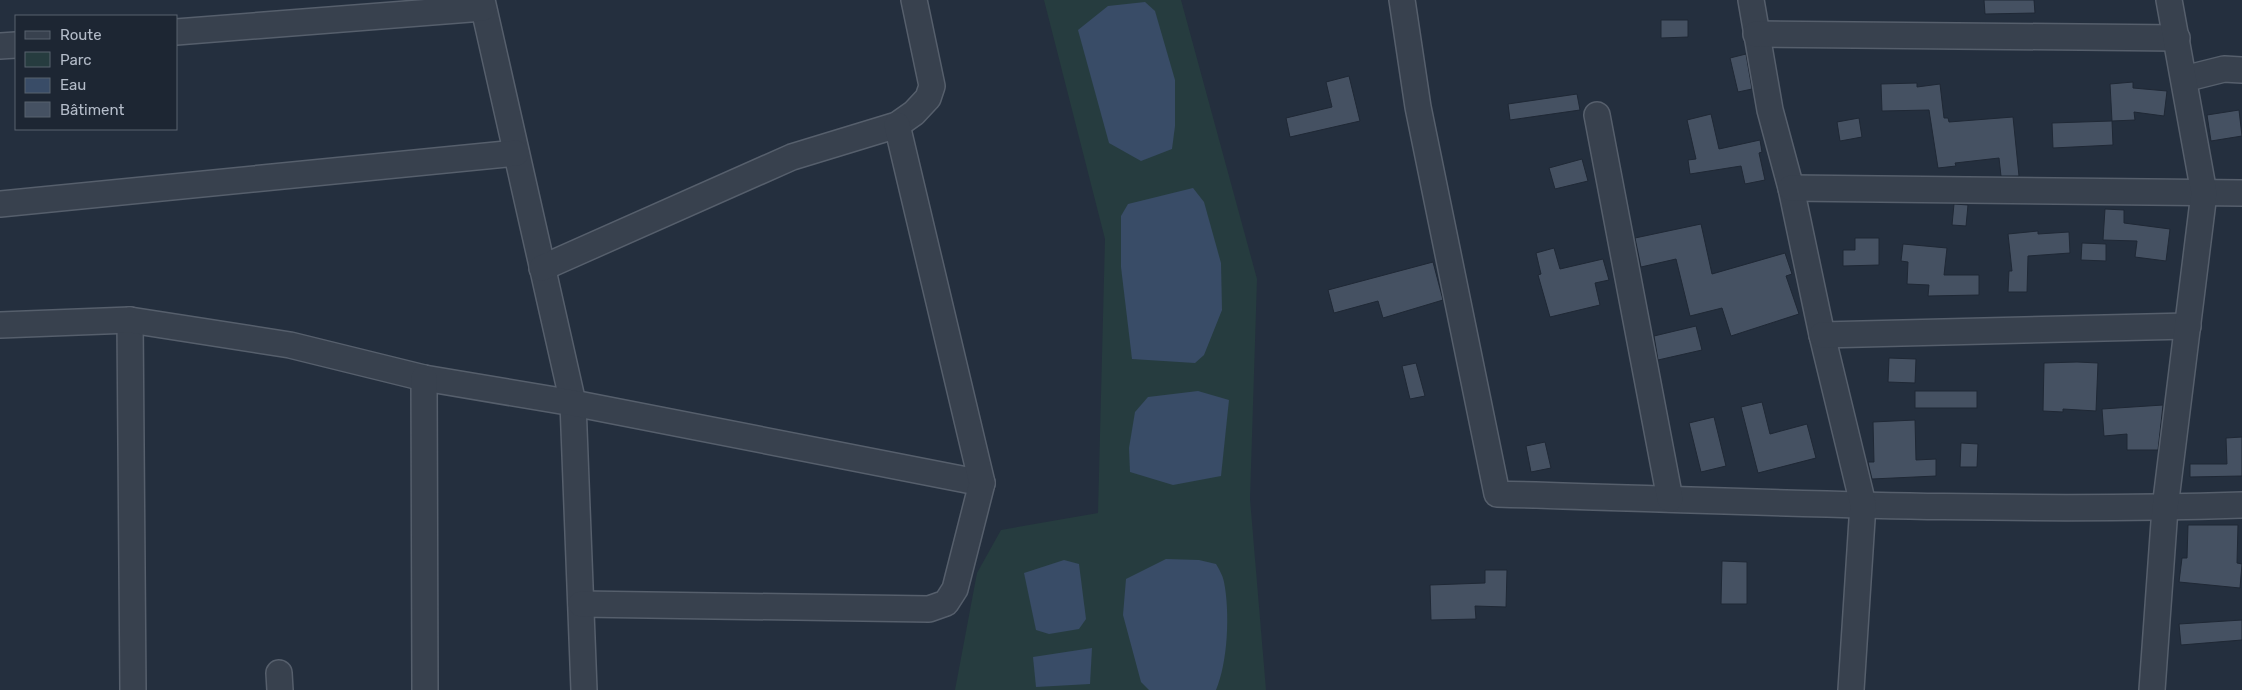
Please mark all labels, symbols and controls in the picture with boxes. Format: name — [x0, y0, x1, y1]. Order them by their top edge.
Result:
legend — [15, 15, 178, 130]
text: Route — [60, 26, 102, 44]
text: Parc — [60, 51, 92, 69]
text: Eau — [60, 76, 86, 94]
text: Bâtiment — [60, 101, 124, 119]

